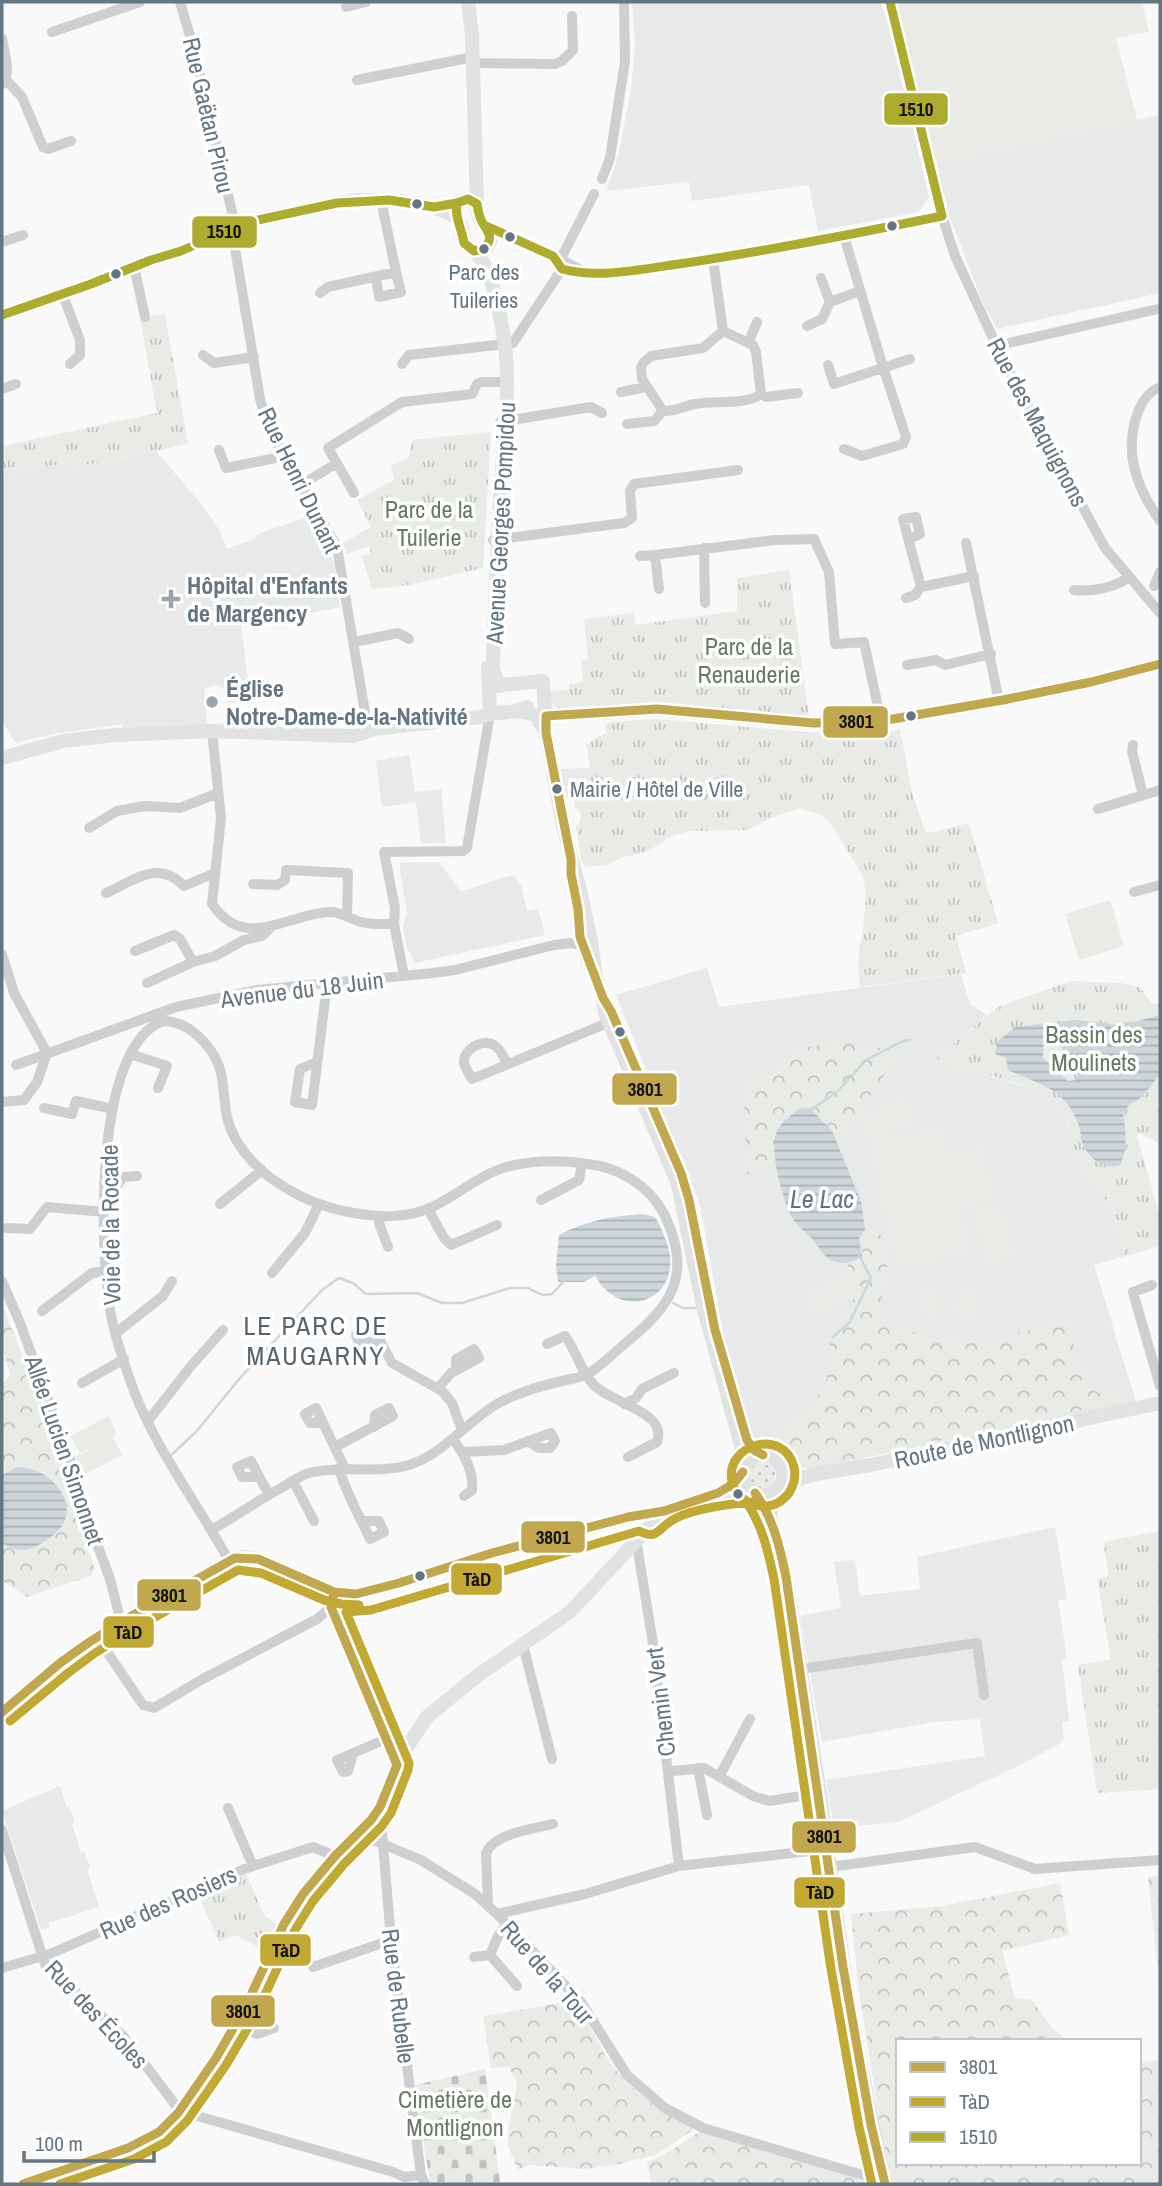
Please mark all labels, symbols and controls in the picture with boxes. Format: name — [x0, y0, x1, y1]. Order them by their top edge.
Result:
street label: Rue Gaëtan Pirou — [176, 34, 242, 196]
line badge: 1510 — [883, 92, 949, 126]
text: 1510 — [899, 96, 934, 122]
unlabelled marker — [410, 197, 424, 211]
line badge: 1510 — [191, 215, 258, 249]
text: 1510 — [207, 218, 242, 244]
unlabelled marker — [885, 219, 899, 233]
unlabelled marker — [503, 230, 517, 244]
marker: Parc des Tuileries — [477, 242, 491, 256]
place label: Parc des Tuileries — [448, 257, 520, 315]
unlabelled marker — [109, 267, 123, 281]
street label: Rue des Maquignons — [980, 332, 1096, 512]
street label: Avenue Georges Pompidou — [478, 401, 522, 646]
street label: Rue Henri Dunant — [251, 402, 349, 559]
park label: Parc de la Tuilerie — [385, 493, 473, 553]
place label: Hôpital d'Enfants de Margency — [187, 569, 348, 629]
marker: Hôpital d'Enfants de Margency — [161, 589, 181, 609]
park label: Parc de la Renauderie — [698, 630, 800, 690]
place label: Église Notre-Dame-de-la-Nativité — [226, 672, 468, 732]
marker: Église Notre-Dame-de-la-Nativité — [204, 694, 220, 710]
line badge: 3801 — [822, 705, 889, 739]
text: 3801 — [839, 708, 874, 734]
unlabelled marker — [904, 709, 918, 723]
place label: Mairie / Hôtel de Ville — [570, 774, 743, 804]
marker: Mairie / Hôtel de Ville — [550, 782, 564, 796]
street label: Avenue du 18 Juin — [218, 963, 385, 1015]
park label: Bassin des Moulinets — [1045, 1018, 1143, 1078]
unlabelled marker — [613, 1025, 627, 1039]
line badge: 3801 — [611, 1072, 678, 1106]
text: 3801 — [628, 1076, 663, 1102]
street label: Voie de la Rocade — [93, 1144, 127, 1306]
water label: Le Lac — [790, 1181, 854, 1216]
district label: LE PARC DE MAUGARNY — [243, 1308, 389, 1373]
street label: Allée Lucien Simonnet — [17, 1350, 113, 1549]
street label: Route de Montlignon — [891, 1406, 1077, 1476]
unlabelled marker — [731, 1487, 745, 1501]
line badge: 3801 — [520, 1520, 586, 1554]
text: 3801 — [536, 1524, 571, 1550]
line badge: TàD — [450, 1562, 503, 1596]
text: TàD — [463, 1566, 491, 1592]
unlabelled marker — [413, 1569, 427, 1583]
line badge: 3801 — [136, 1578, 202, 1612]
text: 3801 — [152, 1582, 187, 1608]
line badge: TàD — [102, 1615, 155, 1649]
text: TàD — [114, 1619, 142, 1645]
street label: Chemin Vert — [637, 1645, 683, 1758]
line badge: 3801 — [791, 1820, 857, 1854]
text: 3801 — [807, 1823, 842, 1849]
street label: Rue des Rosiers — [95, 1858, 241, 1946]
line badge: TàD — [793, 1876, 846, 1909]
text: TàD — [806, 1879, 834, 1905]
street label: Rue de la Tour — [494, 1913, 602, 2031]
street label: Rue de Rubelle — [375, 1927, 423, 2065]
line badge: TàD — [259, 1933, 312, 1967]
text: TàD — [272, 1937, 300, 1963]
street label: Rue des Écoles — [38, 1953, 156, 2075]
line badge: 3801 — [210, 1994, 276, 2028]
text: 3801 — [226, 1998, 261, 2024]
legend — [896, 2039, 1141, 2165]
text: 3801 — [959, 2052, 998, 2081]
park label: Cimetière de Montlignon — [398, 2083, 512, 2143]
text: TàD — [959, 2087, 990, 2116]
scale bar — [24, 2120, 154, 2164]
text: 1510 — [959, 2122, 997, 2151]
text: 100 m — [35, 2129, 83, 2158]

